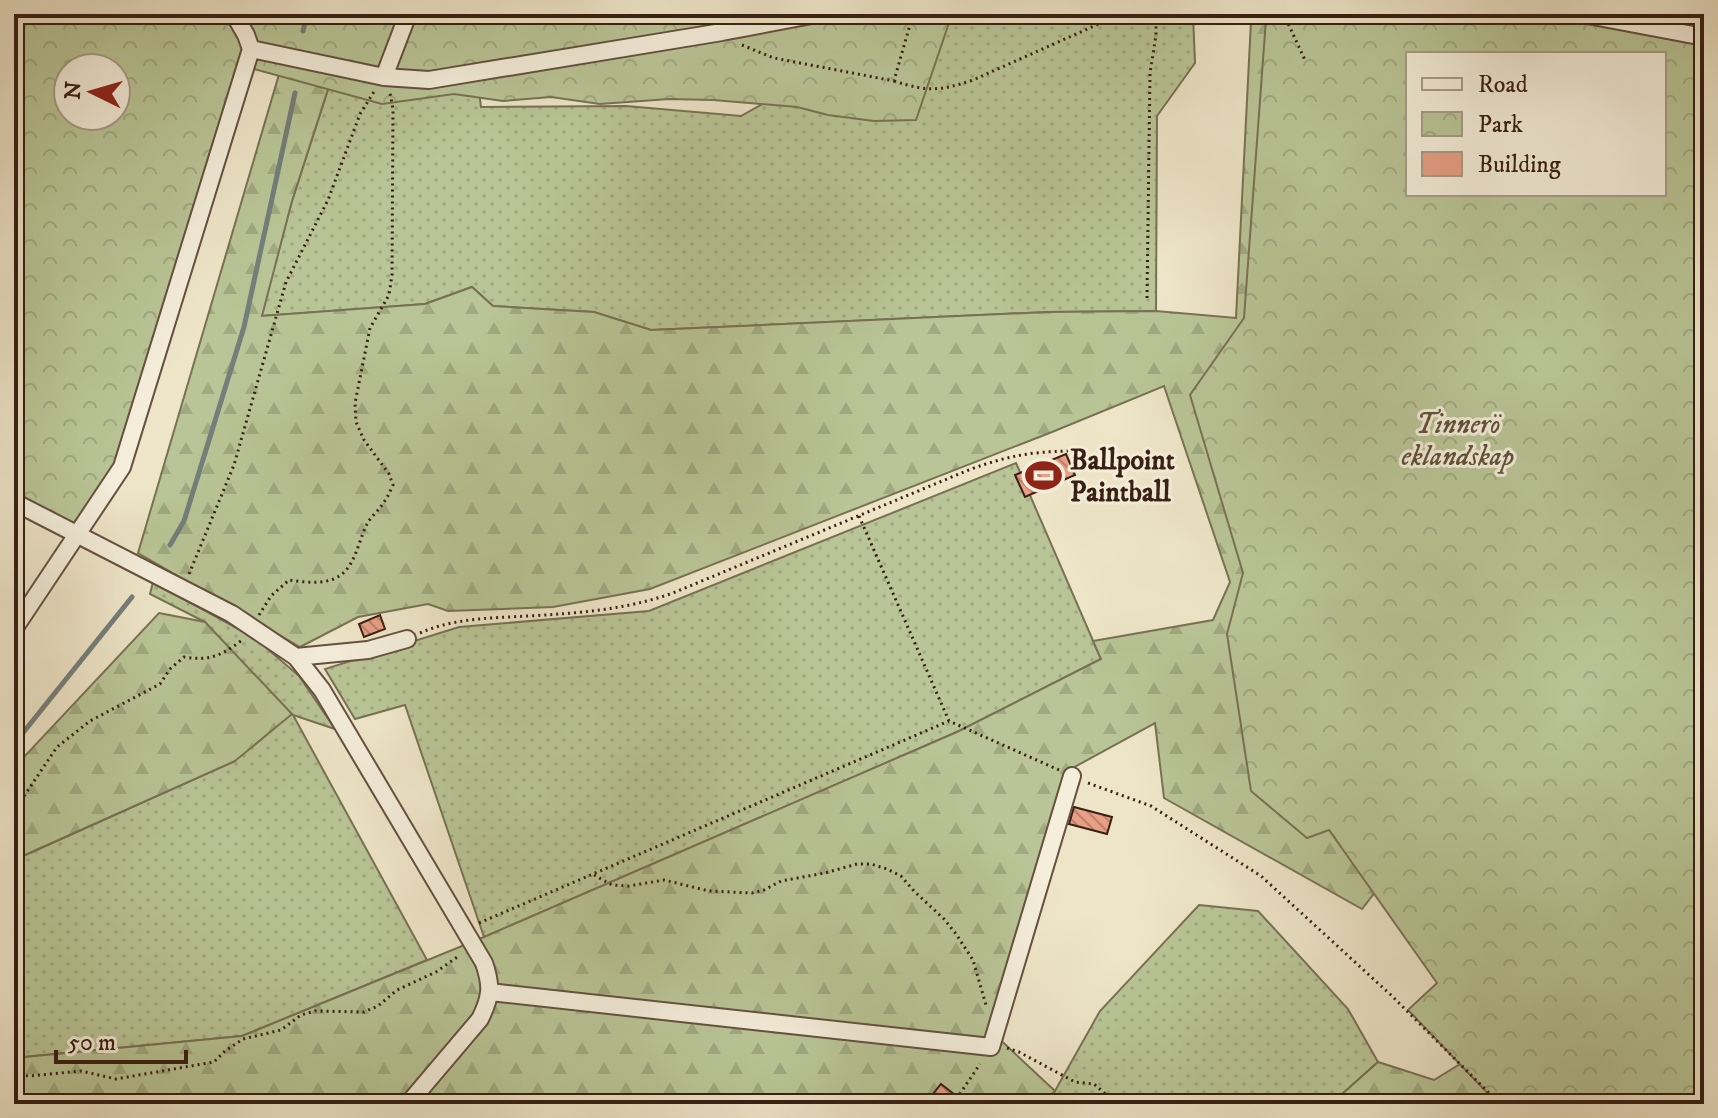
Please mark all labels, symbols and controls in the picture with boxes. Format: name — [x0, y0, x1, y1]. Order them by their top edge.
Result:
north arrow — [52, 52, 132, 132]
legend — [1406, 52, 1666, 196]
text: Road — [1478, 70, 1528, 100]
text: N — [59, 80, 88, 101]
text: Park — [1478, 110, 1523, 140]
text: Building — [1478, 150, 1561, 180]
park label: Tinnerö eklandskap — [1402, 407, 1514, 474]
place label: Ballpoint Paintball — [1070, 443, 1175, 510]
sports icon: Ballpoint Paintball — [1025, 456, 1063, 494]
scale bar — [56, 1014, 186, 1064]
text: 50 m — [68, 1028, 116, 1058]

